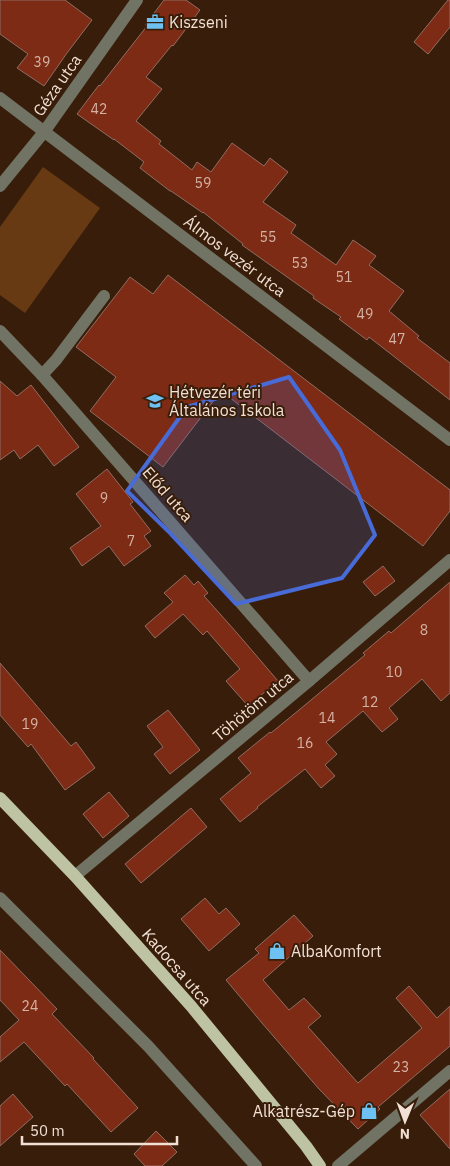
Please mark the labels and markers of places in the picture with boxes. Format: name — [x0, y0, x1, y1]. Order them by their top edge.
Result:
office icon: Kiszseni — [145, 12, 165, 32]
place label: Kiszseni — [169, 12, 228, 32]
place label: Hétvezér téri Általános Iskola — [169, 382, 285, 420]
school or university icon: Hétvezér téri Általános Iskola — [145, 391, 165, 411]
shop icon: AlbaKomfort — [267, 941, 287, 961]
place label: AlbaKomfort — [291, 941, 382, 961]
place label: Alkatrész-Gép — [253, 1101, 355, 1121]
shop icon: Alkatrész-Gép — [359, 1101, 379, 1121]

